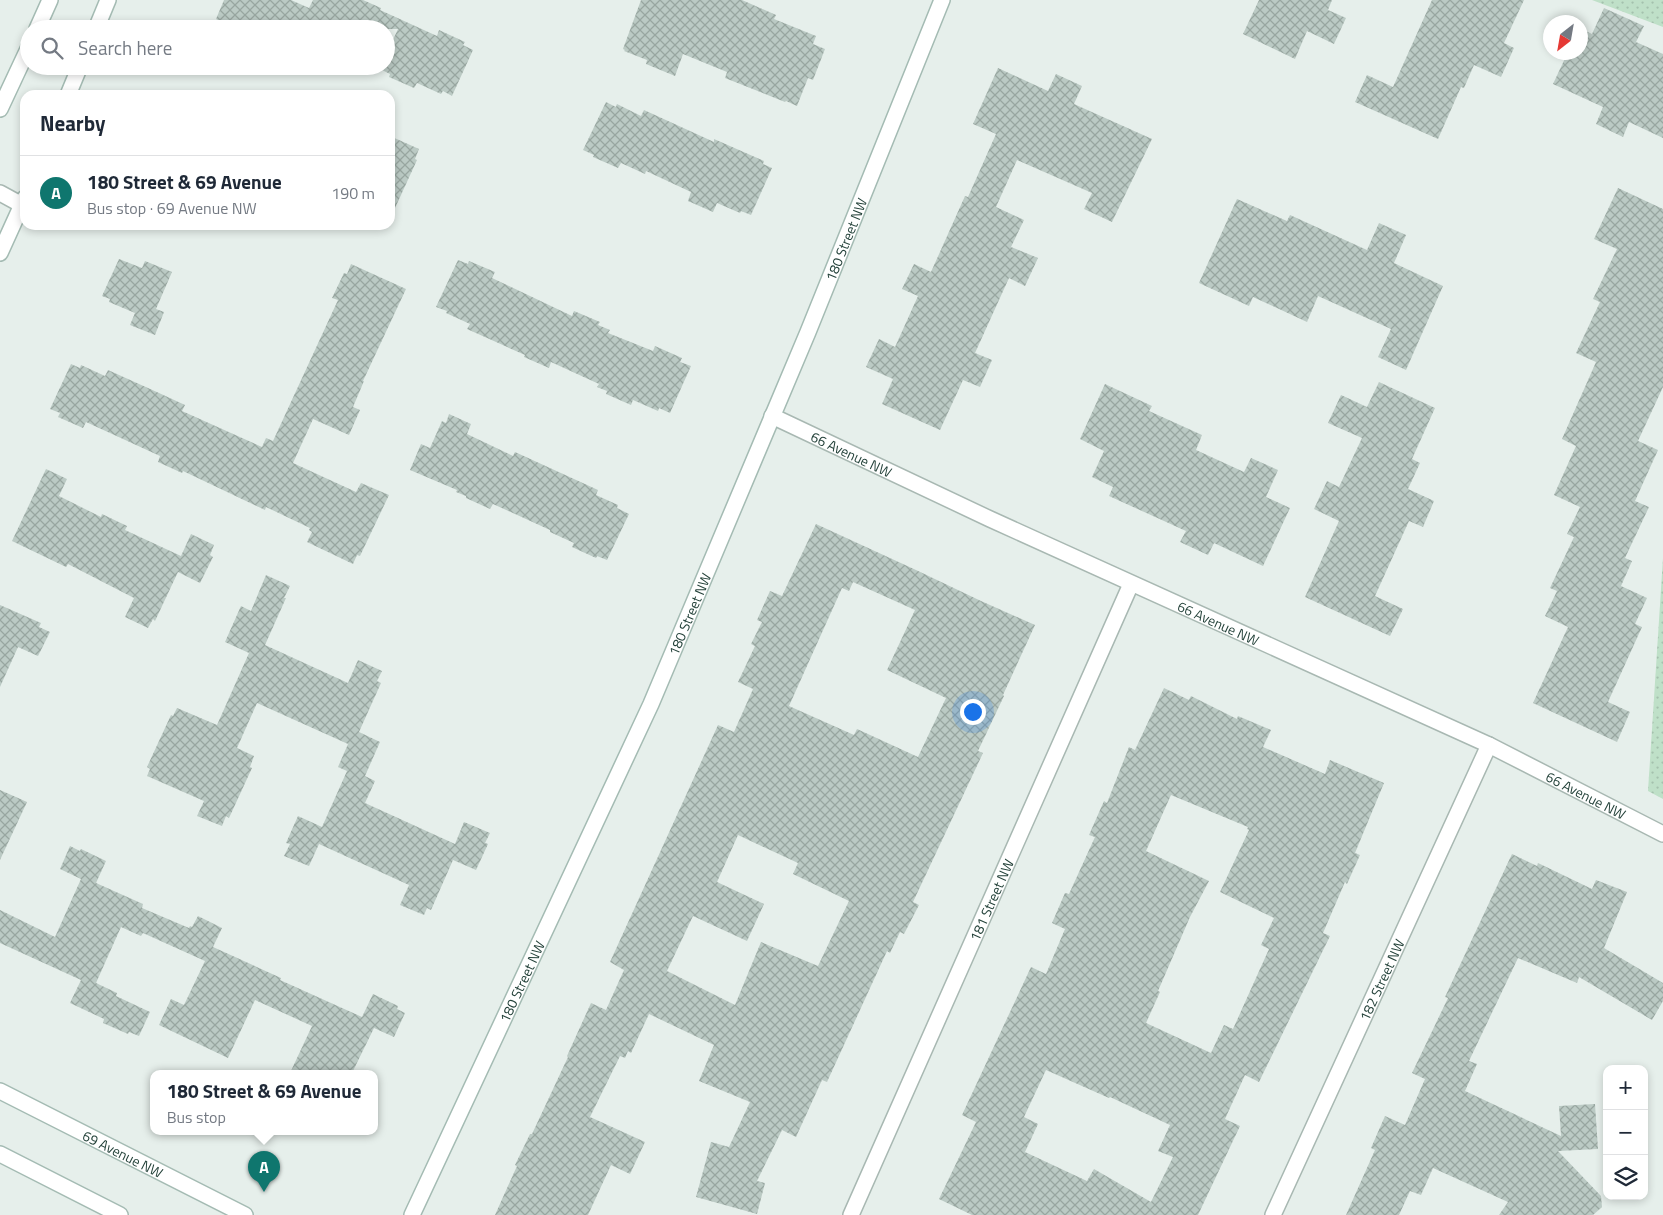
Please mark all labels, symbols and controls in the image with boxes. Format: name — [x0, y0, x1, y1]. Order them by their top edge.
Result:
north arrow — [1543, 15, 1588, 60]
search box — [20, 20, 395, 75]
text: Search here — [78, 33, 172, 62]
icon: search — [38, 34, 66, 62]
text: Nearby — [40, 107, 105, 139]
text: 180 Street & 69 Avenue — [87, 167, 282, 196]
text: A — [51, 181, 61, 205]
text: 190 m — [331, 181, 375, 205]
street label: 180 Street NW — [819, 195, 872, 284]
text: Bus stop · 69 Avenue NW — [87, 196, 257, 220]
street label: 66 Avenue NW — [807, 425, 896, 482]
street label: 180 Street NW — [662, 569, 716, 658]
street label: 66 Avenue NW — [1174, 595, 1263, 650]
your location — [960, 699, 986, 725]
street label: 66 Avenue NW — [1542, 765, 1630, 824]
street label: 181 Street NW — [964, 855, 1018, 944]
street label: 182 Street NW — [1353, 935, 1409, 1024]
street label: 180 Street NW — [493, 937, 549, 1025]
map controls — [1603, 1065, 1648, 1200]
button: + — [1603, 1065, 1648, 1110]
popup — [150, 1070, 378, 1135]
text: 180 Street & 69 Avenue — [167, 1076, 361, 1105]
text: Bus stop — [167, 1105, 226, 1129]
button: − — [1603, 1110, 1648, 1155]
street label: 69 Avenue NW — [79, 1124, 167, 1182]
pin: A — [248, 1151, 280, 1192]
button: layers — [1603, 1155, 1648, 1200]

